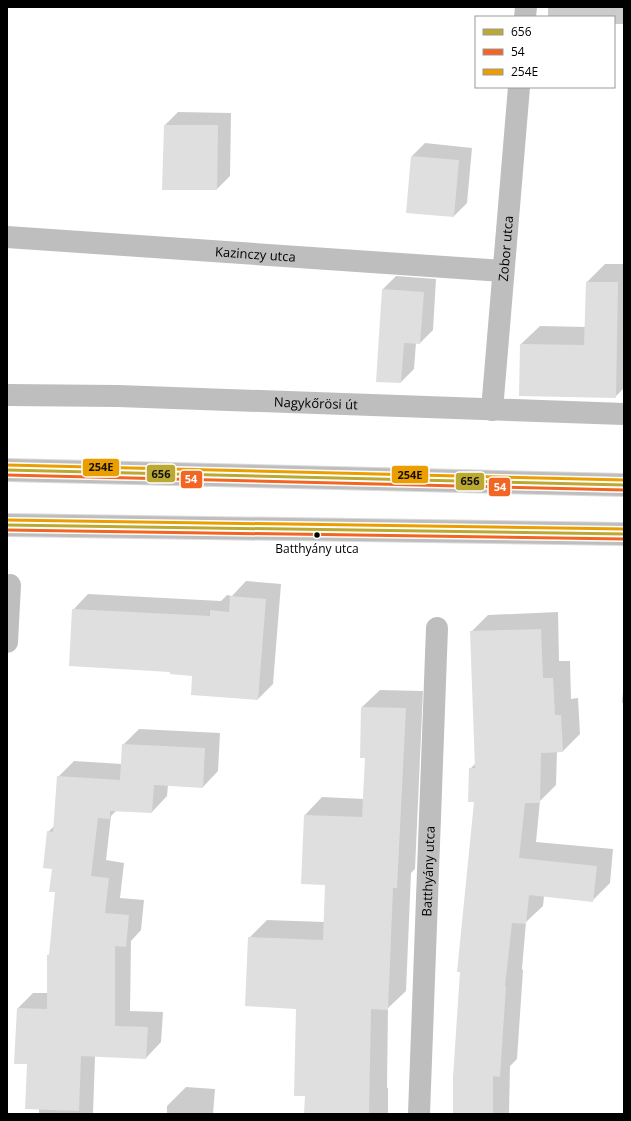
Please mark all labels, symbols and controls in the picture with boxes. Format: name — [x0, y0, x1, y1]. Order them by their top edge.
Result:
legend — [475, 16, 615, 88]
text: 656 — [511, 23, 532, 40]
text: 54 — [511, 43, 525, 60]
text: 254E — [511, 63, 538, 80]
street label: Zobor utca — [494, 215, 517, 282]
street label: Kazinczy utca — [214, 242, 296, 266]
street label: Nagykőrösi út — [274, 393, 358, 414]
line badge: 254E — [82, 458, 120, 477]
text: 254E — [88, 459, 114, 474]
line badge: 656 — [146, 464, 176, 483]
line badge: 254E — [391, 465, 429, 484]
text: 656 — [152, 466, 170, 481]
text: 254E — [397, 467, 423, 482]
line badge: 54 — [180, 470, 203, 489]
text: 54 — [185, 471, 198, 486]
line badge: 656 — [455, 472, 485, 491]
text: 656 — [461, 473, 479, 488]
line badge: 54 — [488, 477, 511, 497]
text: 54 — [494, 479, 507, 494]
marker: Batthyány utca — [312, 530, 322, 540]
place label: Batthyány utca — [275, 540, 359, 557]
street label: Batthyány utca — [417, 826, 439, 917]

